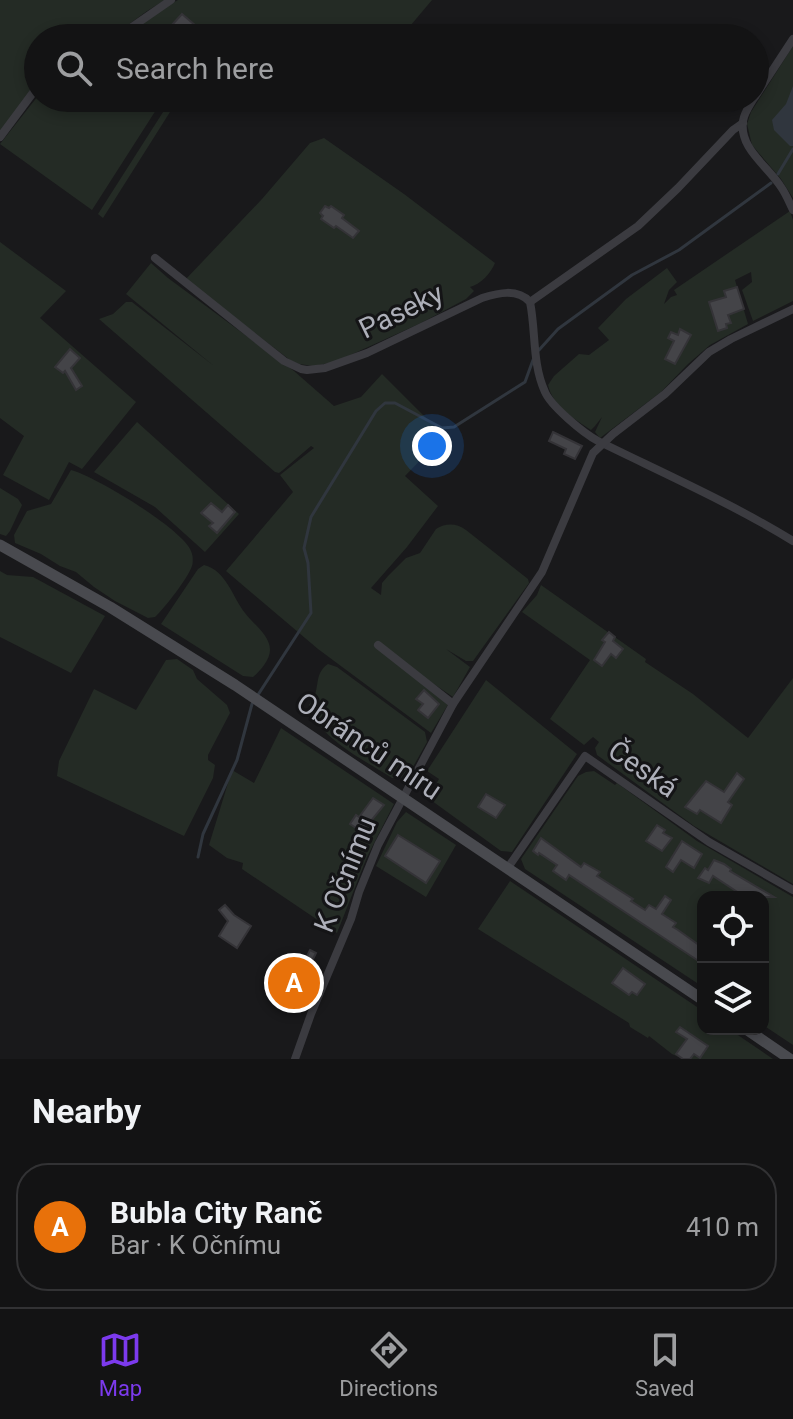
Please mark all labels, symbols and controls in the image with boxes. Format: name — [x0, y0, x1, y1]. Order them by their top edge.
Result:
search box — [24, 24, 769, 112]
icon: search — [52, 46, 96, 90]
text: Search here — [116, 51, 274, 86]
street label: Paseky — [354, 277, 448, 345]
your location — [412, 426, 452, 466]
street label: Obránců míru — [290, 685, 448, 807]
street label: Česká — [602, 733, 684, 805]
street label: K Očnímu — [307, 813, 383, 937]
map controls — [697, 891, 769, 1035]
button: locate — [697, 891, 769, 963]
pin: A — [268, 953, 320, 1013]
button: layers — [697, 963, 769, 1035]
text: Nearby — [32, 1091, 141, 1131]
text: Bubla City Ranč — [110, 1195, 322, 1230]
text: A — [51, 1212, 69, 1242]
text: 410 m — [686, 1212, 759, 1242]
text: Bar · K Očnímu — [110, 1230, 281, 1260]
tab: Map — [98, 1328, 142, 1401]
tab: Directions — [339, 1328, 438, 1401]
tab: Saved — [635, 1328, 695, 1401]

